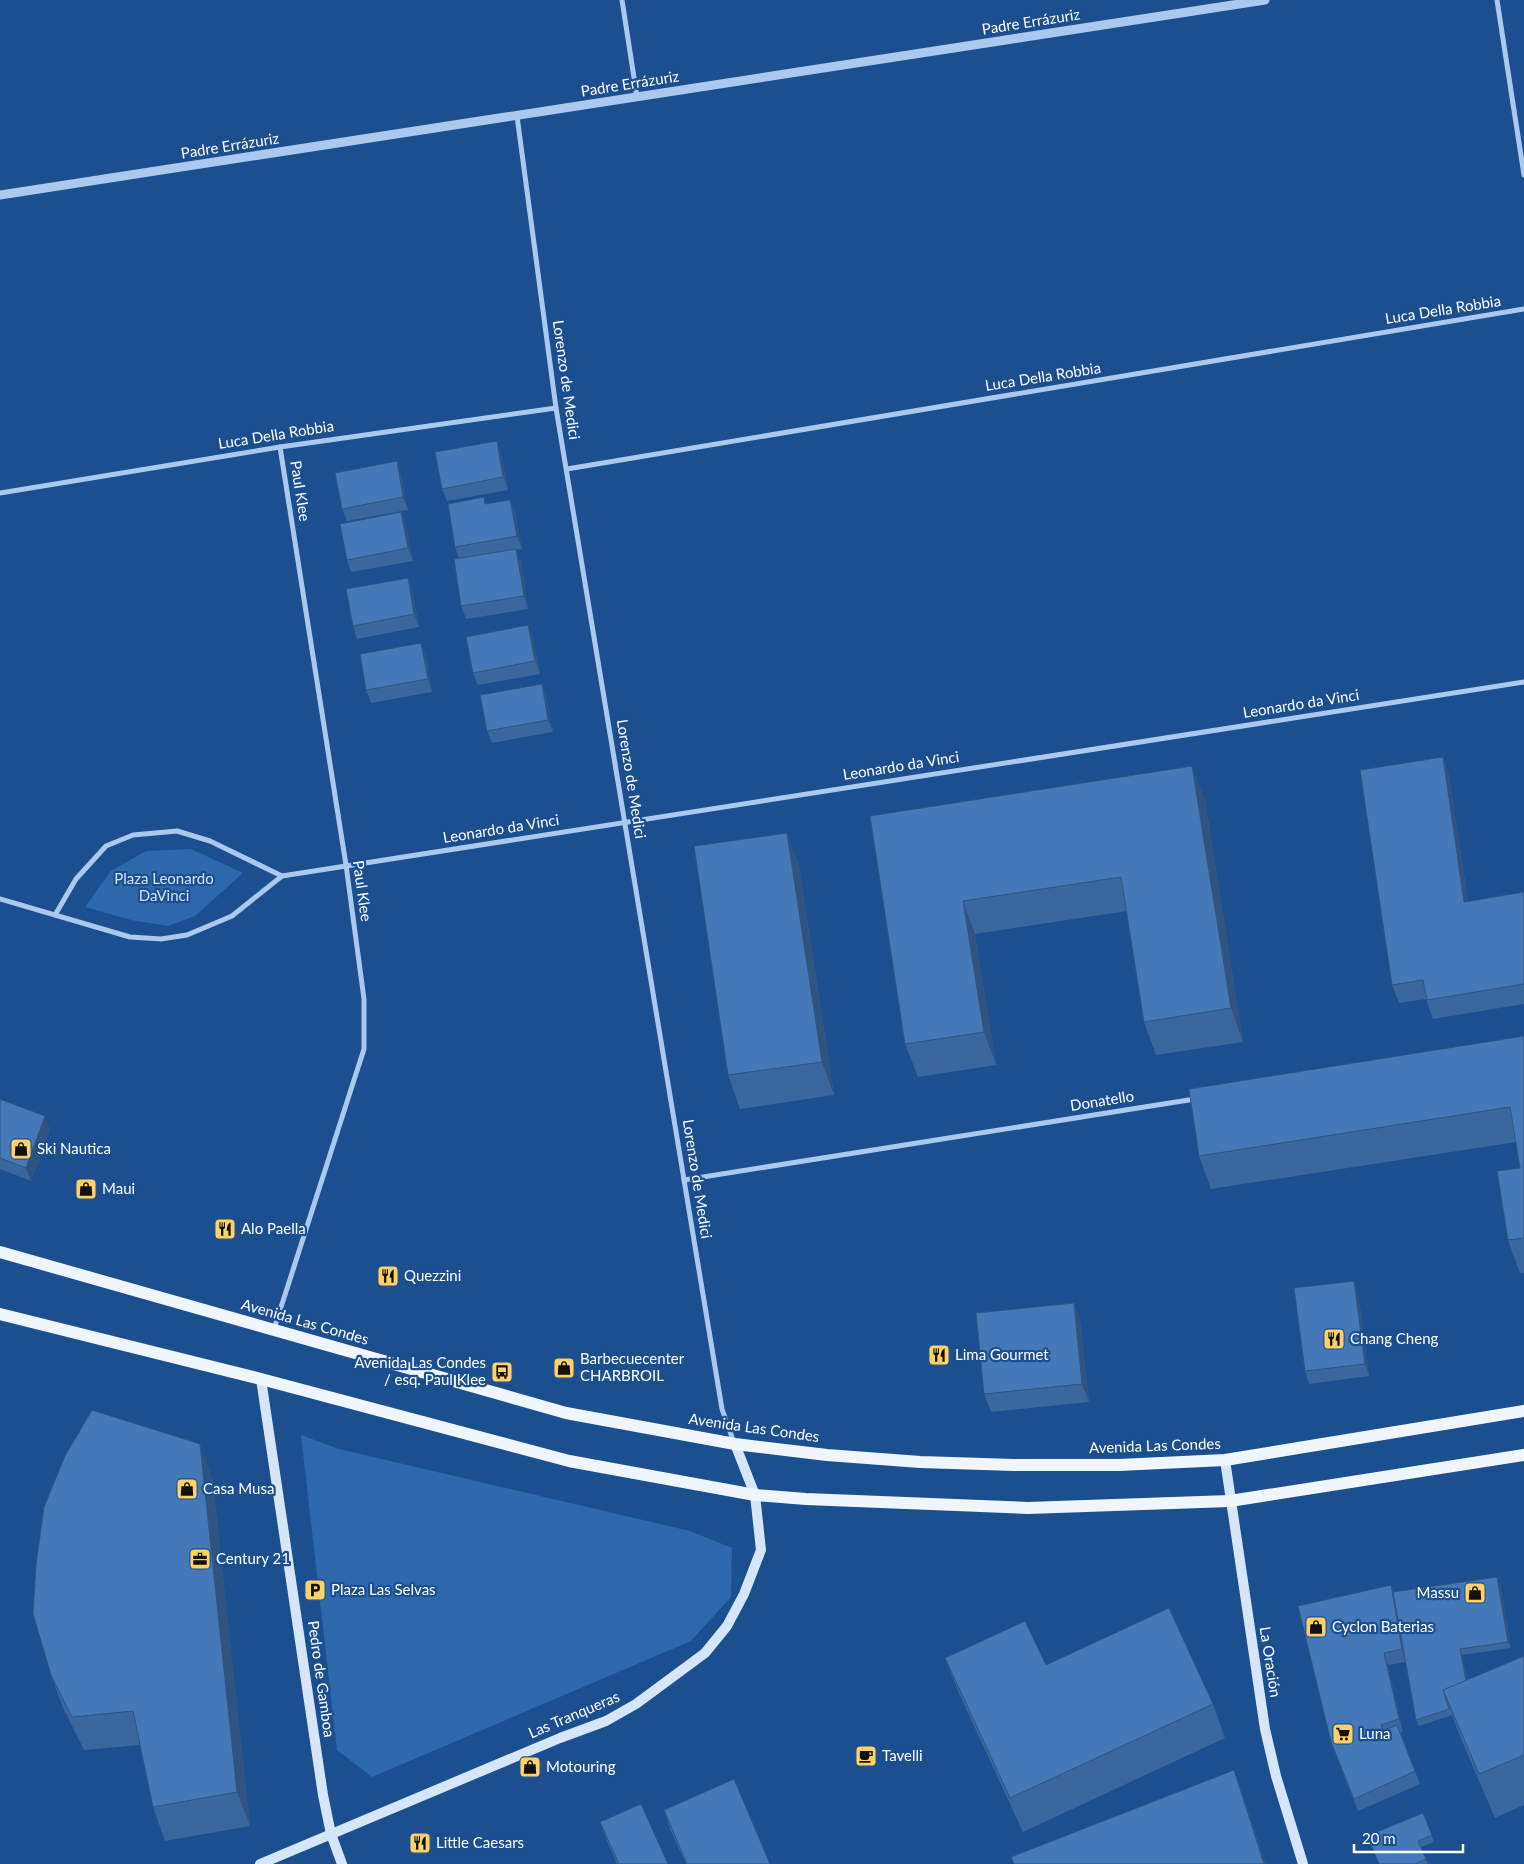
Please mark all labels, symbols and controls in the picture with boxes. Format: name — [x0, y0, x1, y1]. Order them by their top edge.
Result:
street label: Padre Errázuriz — [980, 4, 1081, 38]
street label: Padre Errázuriz — [579, 66, 680, 100]
street label: Padre Errázuriz — [179, 128, 280, 162]
street label: Luca Della Robbia — [1384, 291, 1502, 327]
street label: Lorenzo de Medici — [550, 319, 584, 441]
street label: Luca Della Robbia — [984, 358, 1102, 394]
street label: Luca Della Robbia — [217, 416, 335, 452]
street label: Paul Klee — [287, 459, 315, 523]
street label: Leonardo da Vinci — [1241, 685, 1360, 721]
street label: Lorenzo de Medici — [614, 718, 650, 840]
street label: Leonardo da Vinci — [841, 747, 960, 783]
street label: Leonardo da Vinci — [441, 810, 560, 846]
street label: Paul Klee — [350, 859, 376, 923]
park label: Plaza Leonardo DaVinci — [114, 869, 214, 904]
street label: Donatello — [1069, 1086, 1135, 1114]
street label: Lorenzo de Medici — [680, 1118, 716, 1240]
shop icon: Ski Nautica — [9, 1137, 33, 1161]
place label: Ski Nautica — [37, 1139, 111, 1157]
shop icon: Maui — [74, 1177, 98, 1201]
place label: Maui — [102, 1179, 135, 1197]
restaurant icon: Alo Paella — [213, 1217, 237, 1241]
place label: Alo Paella — [241, 1219, 306, 1237]
restaurant icon: Quezzini — [376, 1264, 400, 1288]
place label: Quezzini — [404, 1266, 461, 1284]
street label: Avenida Las Condes — [239, 1294, 371, 1348]
restaurant icon: Chang Cheng — [1322, 1327, 1346, 1351]
place label: Chang Cheng — [1350, 1329, 1439, 1347]
restaurant icon: Lima Gourmet — [927, 1343, 951, 1367]
place label: Lima Gourmet — [955, 1345, 1049, 1363]
place label: Barbecuecenter CHARBROIL — [580, 1349, 685, 1384]
place label: Avenida Las Condes / esq. Paul Klee — [354, 1353, 486, 1388]
shop icon: Barbecuecenter CHARBROIL — [552, 1356, 576, 1380]
bus stop icon: Avenida Las Condes / esq. Paul Klee — [490, 1360, 514, 1384]
street label: Avenida Las Condes — [688, 1409, 821, 1445]
street label: Avenida Las Condes — [1089, 1434, 1221, 1456]
shop icon: Casa Musa — [175, 1477, 199, 1501]
place label: Casa Musa — [203, 1479, 274, 1497]
office icon: Century 21 — [188, 1547, 212, 1571]
place label: Century 21 — [216, 1549, 290, 1567]
parking icon: Plaza Las Selvas — [303, 1578, 327, 1602]
place label: Plaza Las Selvas — [331, 1580, 436, 1598]
shop icon: Massu — [1463, 1581, 1487, 1605]
place label: Massu — [1416, 1583, 1459, 1601]
shop icon: Cyclon Baterias — [1304, 1615, 1328, 1639]
place label: Cyclon Baterias — [1332, 1617, 1434, 1635]
street label: Pedro de Gamboa — [305, 1619, 339, 1738]
street label: La Oración — [1257, 1625, 1285, 1698]
street label: Las Tranqueras — [525, 1687, 622, 1741]
supermarket icon: Luna — [1331, 1722, 1355, 1746]
place label: Luna — [1359, 1724, 1390, 1742]
cafe icon: Tavelli — [854, 1744, 878, 1768]
place label: Tavelli — [882, 1746, 923, 1764]
shop icon: Motouring — [518, 1755, 542, 1779]
place label: Motouring — [546, 1757, 616, 1775]
scale bar — [1354, 1822, 1463, 1854]
text: 20 m — [1362, 1829, 1396, 1847]
restaurant icon: Little Caesars — [408, 1831, 432, 1855]
place label: Little Caesars — [436, 1833, 524, 1851]

